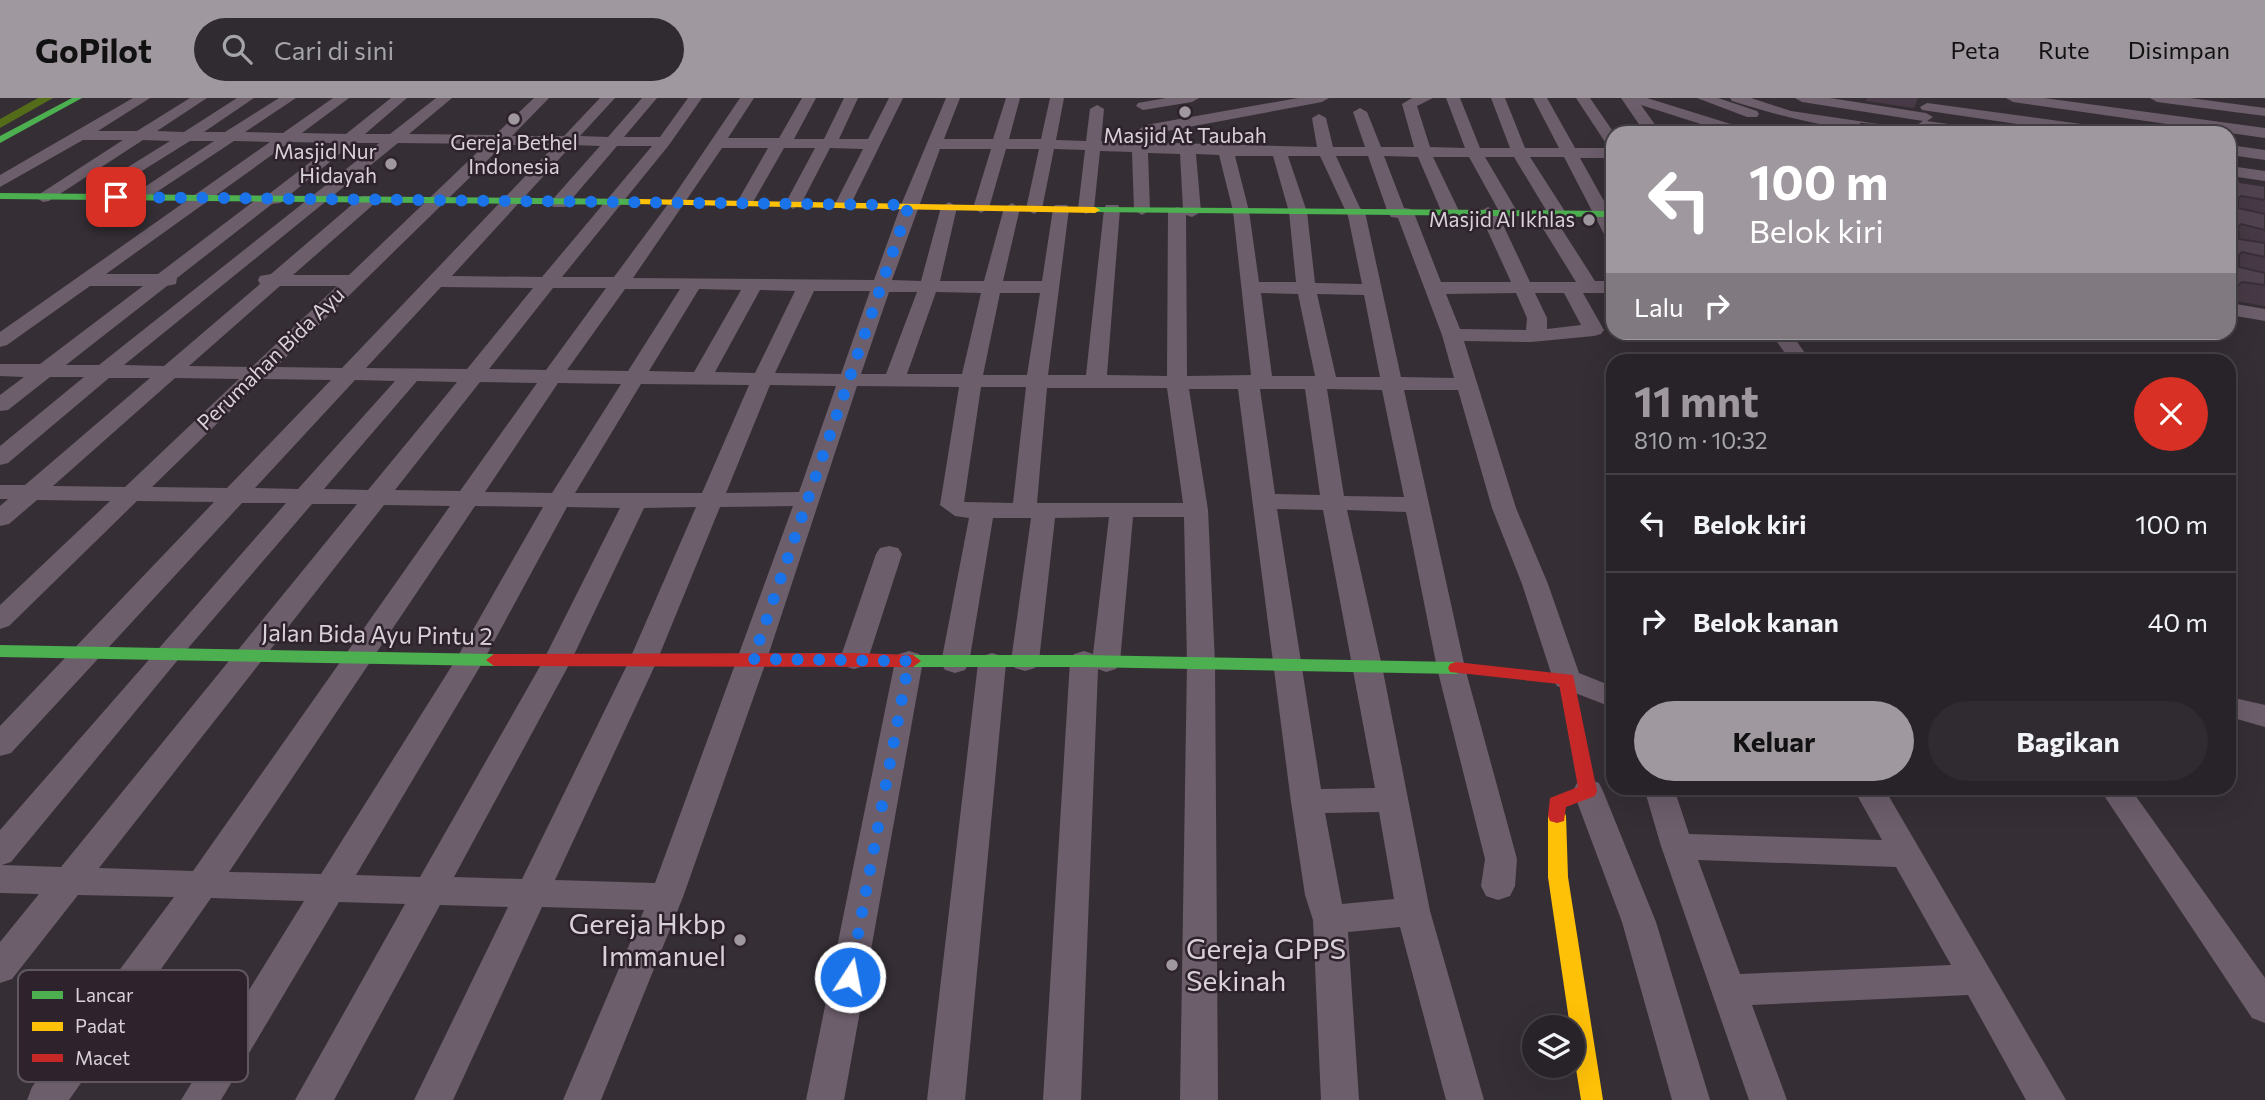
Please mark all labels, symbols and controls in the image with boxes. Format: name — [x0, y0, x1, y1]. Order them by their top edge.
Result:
search box — [194, 18, 684, 81]
text: GoPilot — [35, 29, 152, 70]
icon: search — [218, 30, 256, 68]
text: Cari di sini — [274, 34, 394, 65]
text: Peta — [1950, 35, 2000, 64]
text: Rute — [2038, 35, 2090, 64]
text: Disimpan — [2128, 35, 2230, 64]
marker: Masjid At Taubah — [1177, 104, 1193, 120]
marker: Gereja Bethel Indonesia — [506, 111, 522, 127]
place label: Masjid At Taubah — [1103, 122, 1267, 147]
place label: Gereja Bethel Indonesia — [450, 129, 578, 178]
place label: Masjid Nur Hidayah — [274, 138, 377, 187]
text: 100 m — [1749, 150, 1888, 210]
icon: left — [1634, 154, 1725, 245]
marker: Masjid Nur Hidayah — [383, 156, 399, 172]
pin — [86, 167, 146, 227]
icon: arrive — [97, 178, 135, 216]
place label: Masjid Al Ikhlas — [1429, 206, 1575, 231]
text: Belok kiri — [1749, 210, 1884, 250]
marker: Masjid Al Ikhlas — [1581, 212, 1597, 228]
street label: Perumahan Bida Ayu — [191, 281, 349, 435]
icon: right — [1698, 287, 1736, 325]
text: Lalu — [1634, 291, 1684, 322]
text: 11 mnt — [1634, 374, 1759, 426]
button: close — [2134, 377, 2208, 451]
text: 810 m · 10:32 — [1634, 426, 1768, 454]
icon: left — [1634, 504, 1672, 542]
text: Belok kiri — [1693, 508, 1807, 539]
text: 100 m — [2135, 508, 2208, 539]
icon: right — [1634, 602, 1672, 640]
text: Belok kanan — [1693, 606, 1839, 637]
text: 40 m — [2148, 606, 2208, 637]
street label: Jalan Bida Ayu Pintu 2 — [261, 617, 493, 650]
button: Keluar — [1634, 701, 1914, 781]
button: Bagikan — [1928, 701, 2208, 781]
place label: Gereja Hkbp Immanuel — [569, 906, 726, 972]
place label: Gereja GPPS Sekinah — [1186, 931, 1346, 997]
marker: Gereja Hkbp Immanuel — [732, 932, 748, 948]
position arrow — [813, 940, 887, 1014]
marker: Gereja GPPS Sekinah — [1164, 957, 1180, 973]
legend — [18, 970, 248, 1082]
text: Lancar — [75, 983, 134, 1006]
text: Padat — [75, 1014, 126, 1037]
map controls — [1522, 1015, 1585, 1078]
button: layers — [1522, 1015, 1585, 1078]
text: Macet — [75, 1046, 130, 1069]

